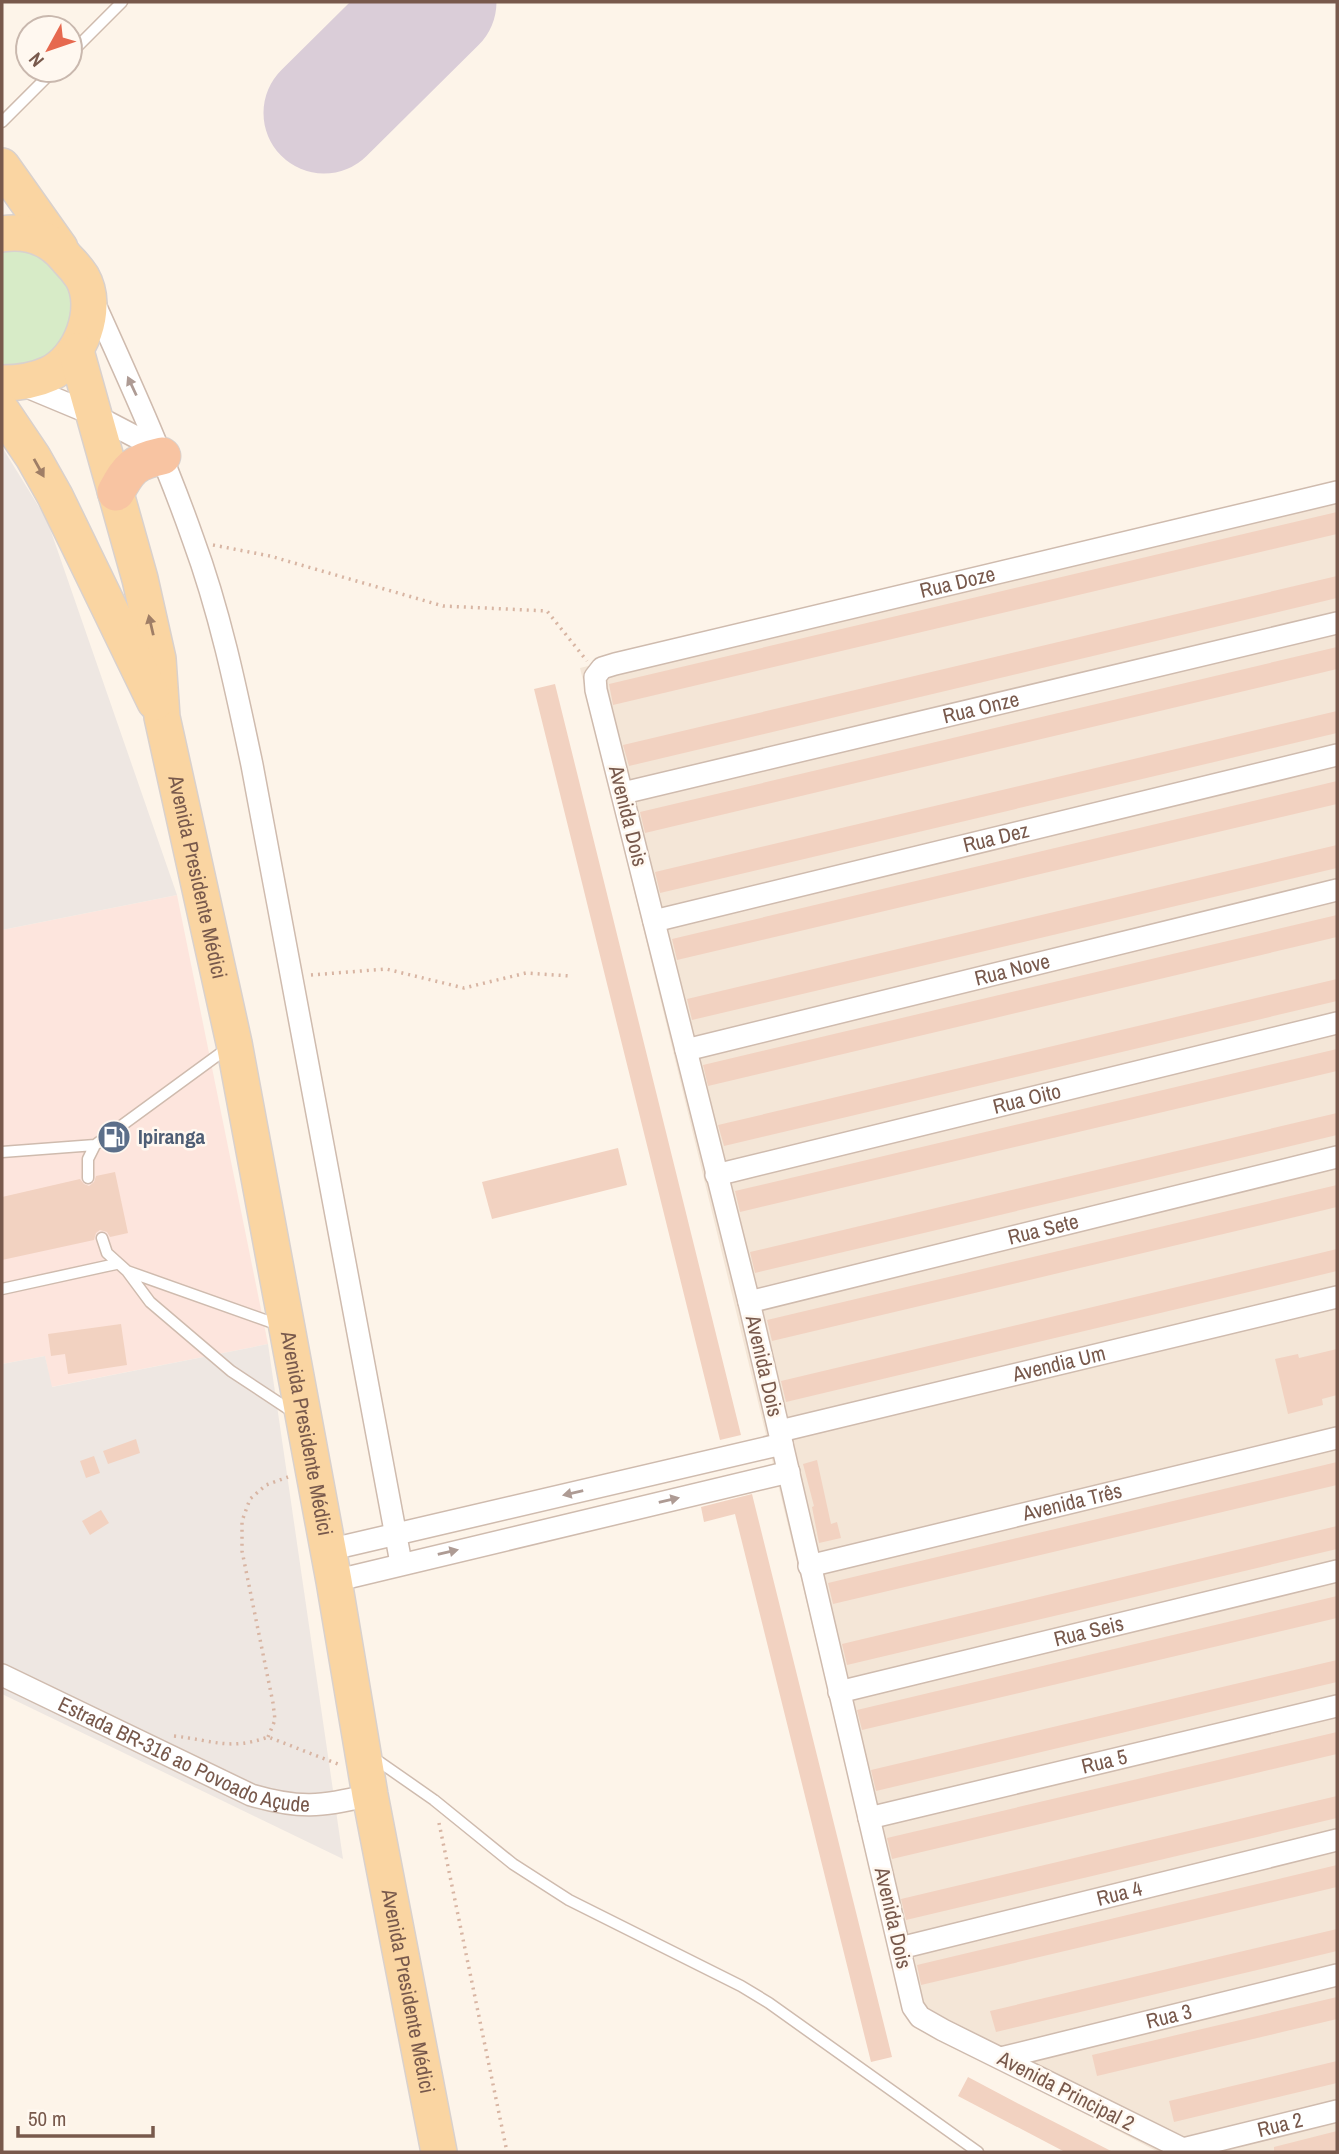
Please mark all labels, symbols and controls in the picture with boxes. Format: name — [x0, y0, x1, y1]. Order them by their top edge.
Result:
north arrow — [14, 14, 84, 84]
text: N — [22, 47, 50, 73]
one-way arrow — [126, 376, 138, 396]
one-way arrow — [33, 459, 45, 478]
street label: Rua Doze — [917, 559, 998, 605]
one-way arrow — [145, 614, 156, 636]
street label: Rua Onze — [940, 684, 1022, 730]
street label: Avenida Dois — [602, 761, 655, 869]
street label: Avenida Presidente Médici — [161, 772, 234, 982]
street label: Rua Dez — [960, 815, 1032, 859]
street label: Rua Nove — [972, 946, 1053, 993]
street label: Rua Oito — [990, 1076, 1064, 1121]
fuel station icon: Ipiranga — [95, 1118, 133, 1156]
place label: Ipiranga — [138, 1122, 205, 1151]
street label: Rua Sete — [1005, 1206, 1081, 1252]
street label: Avenida Dois — [739, 1311, 790, 1419]
street label: Avenida Presidente Médici — [274, 1328, 340, 1538]
street label: Avendia Um — [1009, 1338, 1108, 1389]
street label: Avenida Três — [1019, 1476, 1125, 1528]
one-way arrow — [562, 1488, 584, 1499]
one-way arrow — [658, 1495, 680, 1506]
one-way arrow — [437, 1546, 459, 1557]
street label: Rua Seis — [1051, 1608, 1126, 1653]
street label: Estrada BR-316 ao Povoado Açude — [54, 1689, 310, 1819]
street label: Rua 5 — [1079, 1742, 1130, 1781]
street label: Avenida Dois — [868, 1863, 919, 1971]
street label: Rua 4 — [1093, 1874, 1145, 1913]
street label: Avenida Presidente Médici — [374, 1886, 442, 2096]
street label: Rua 3 — [1143, 1996, 1195, 2036]
street label: Avenida Principal 2 — [992, 2043, 1140, 2138]
scale bar — [18, 2094, 152, 2138]
text: 50 m — [28, 2104, 66, 2133]
street label: Rua 2 — [1254, 2105, 1306, 2144]

